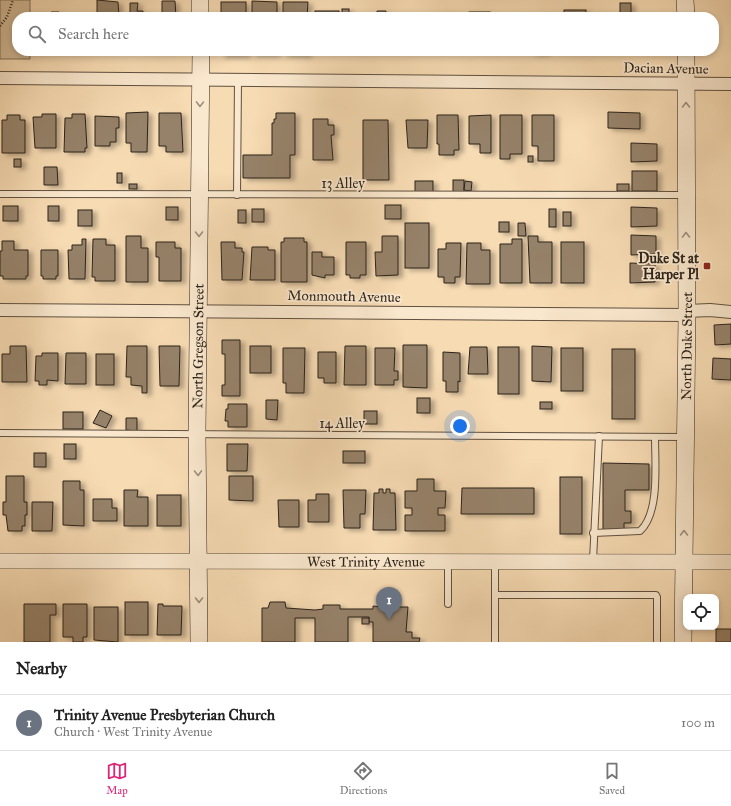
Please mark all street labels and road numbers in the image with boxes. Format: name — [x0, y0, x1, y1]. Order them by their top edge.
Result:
street label: Dacian Avenue — [623, 59, 709, 78]
street label: 13 Alley — [321, 175, 365, 192]
street label: North Gregson Street — [189, 283, 208, 409]
street label: Monmouth Avenue — [287, 287, 401, 306]
street label: North Duke Street — [678, 292, 696, 400]
street label: 14 Alley — [319, 415, 365, 432]
street label: West Trinity Avenue — [307, 553, 425, 571]

